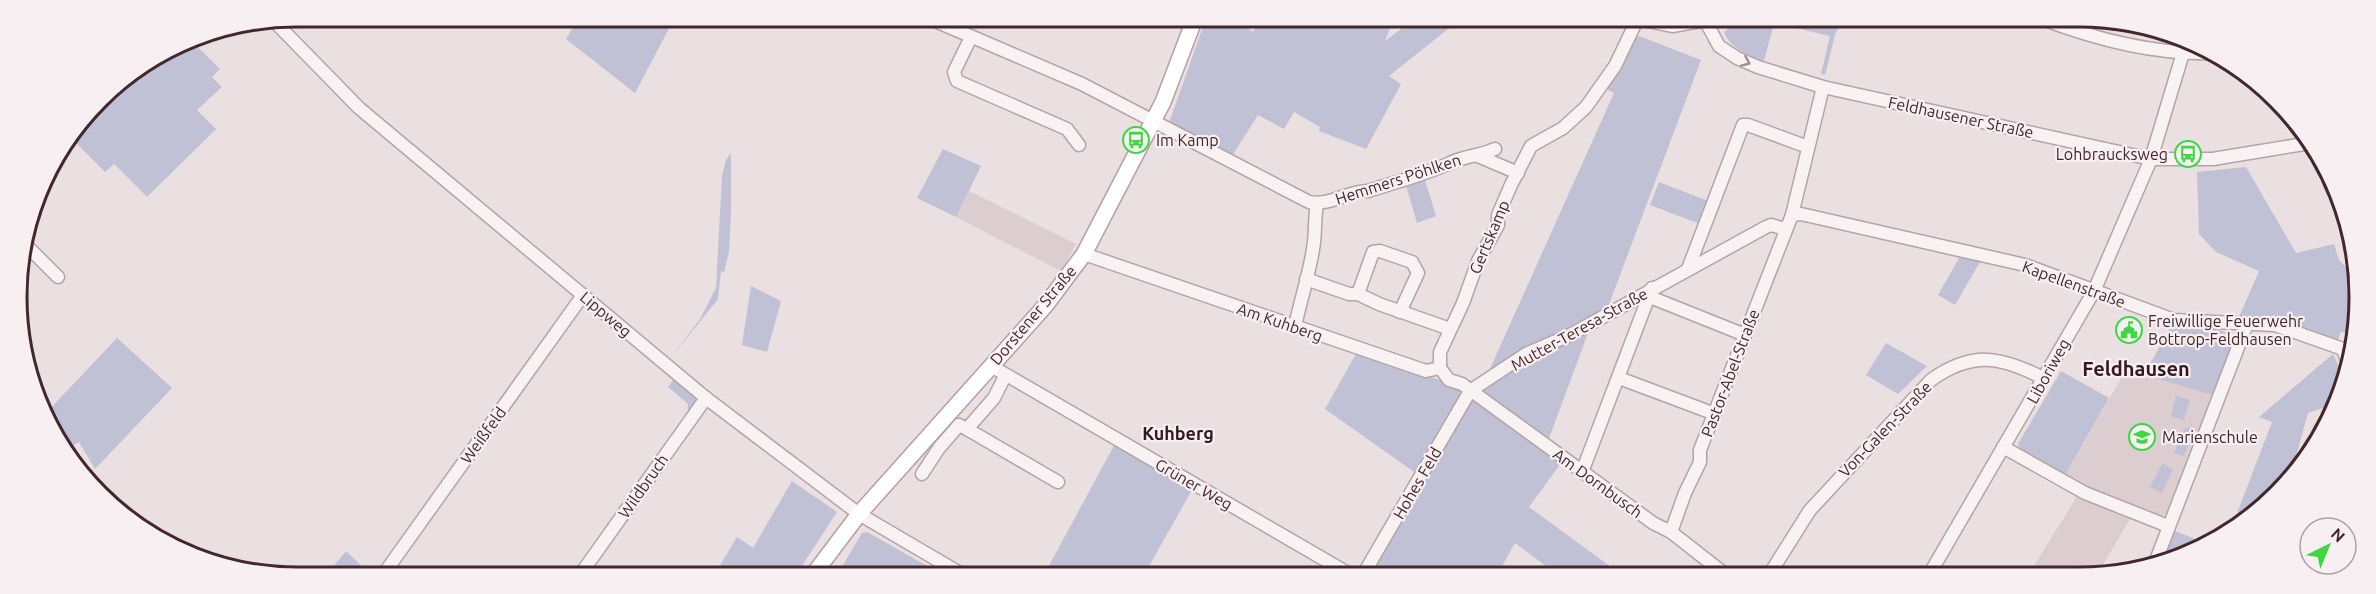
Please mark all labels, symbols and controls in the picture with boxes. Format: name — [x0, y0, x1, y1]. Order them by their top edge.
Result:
one-way arrow — [1739, 55, 1750, 67]
street label: Feldhausener Straße — [1887, 93, 2035, 141]
bus stop icon: Im Kamp — [1121, 125, 1151, 155]
place label: Im Kamp — [1156, 131, 1219, 149]
bus stop icon: Lohbraucksweg — [2173, 139, 2203, 169]
place label: Lohbraucksweg — [2056, 145, 2168, 163]
street label: Hemmers Pöhlken — [1333, 150, 1463, 208]
street label: Gertskamp — [1465, 197, 1513, 277]
street label: Kapellenstraße — [2020, 257, 2128, 311]
street label: Dorstener Straße — [986, 262, 1080, 368]
street label: Mutter-Teresa-Straße — [1508, 284, 1650, 374]
street label: Lippweg — [577, 287, 635, 341]
street label: Am Kuhberg — [1235, 299, 1325, 345]
street label: Pastor-Abel-Straße — [1697, 307, 1763, 439]
place label: Freiwillige Feuerwehr Bottrop-Feldhausen — [2148, 312, 2303, 348]
public building icon: Freiwillige Feuerwehr Bottrop-Feldhausen — [2114, 315, 2144, 345]
street label: Liboriweg — [2023, 336, 2073, 406]
district label: Feldhausen — [2082, 357, 2190, 380]
street label: Von-Galen-Straße — [1835, 378, 1935, 480]
street label: Weißfeld — [456, 403, 510, 467]
school or university icon: Marienschule — [2127, 422, 2157, 452]
district label: Kuhberg — [1142, 423, 1214, 443]
place label: Marienschule — [2162, 428, 2258, 446]
street label: Hohes Feld — [1389, 444, 1445, 522]
street label: Am Dornbusch — [1550, 445, 1646, 521]
street label: Wildbruch — [614, 451, 672, 521]
street label: Grüner Weg — [1152, 455, 1236, 513]
north arrow — [2298, 516, 2358, 576]
text: N — [2328, 524, 2349, 546]

